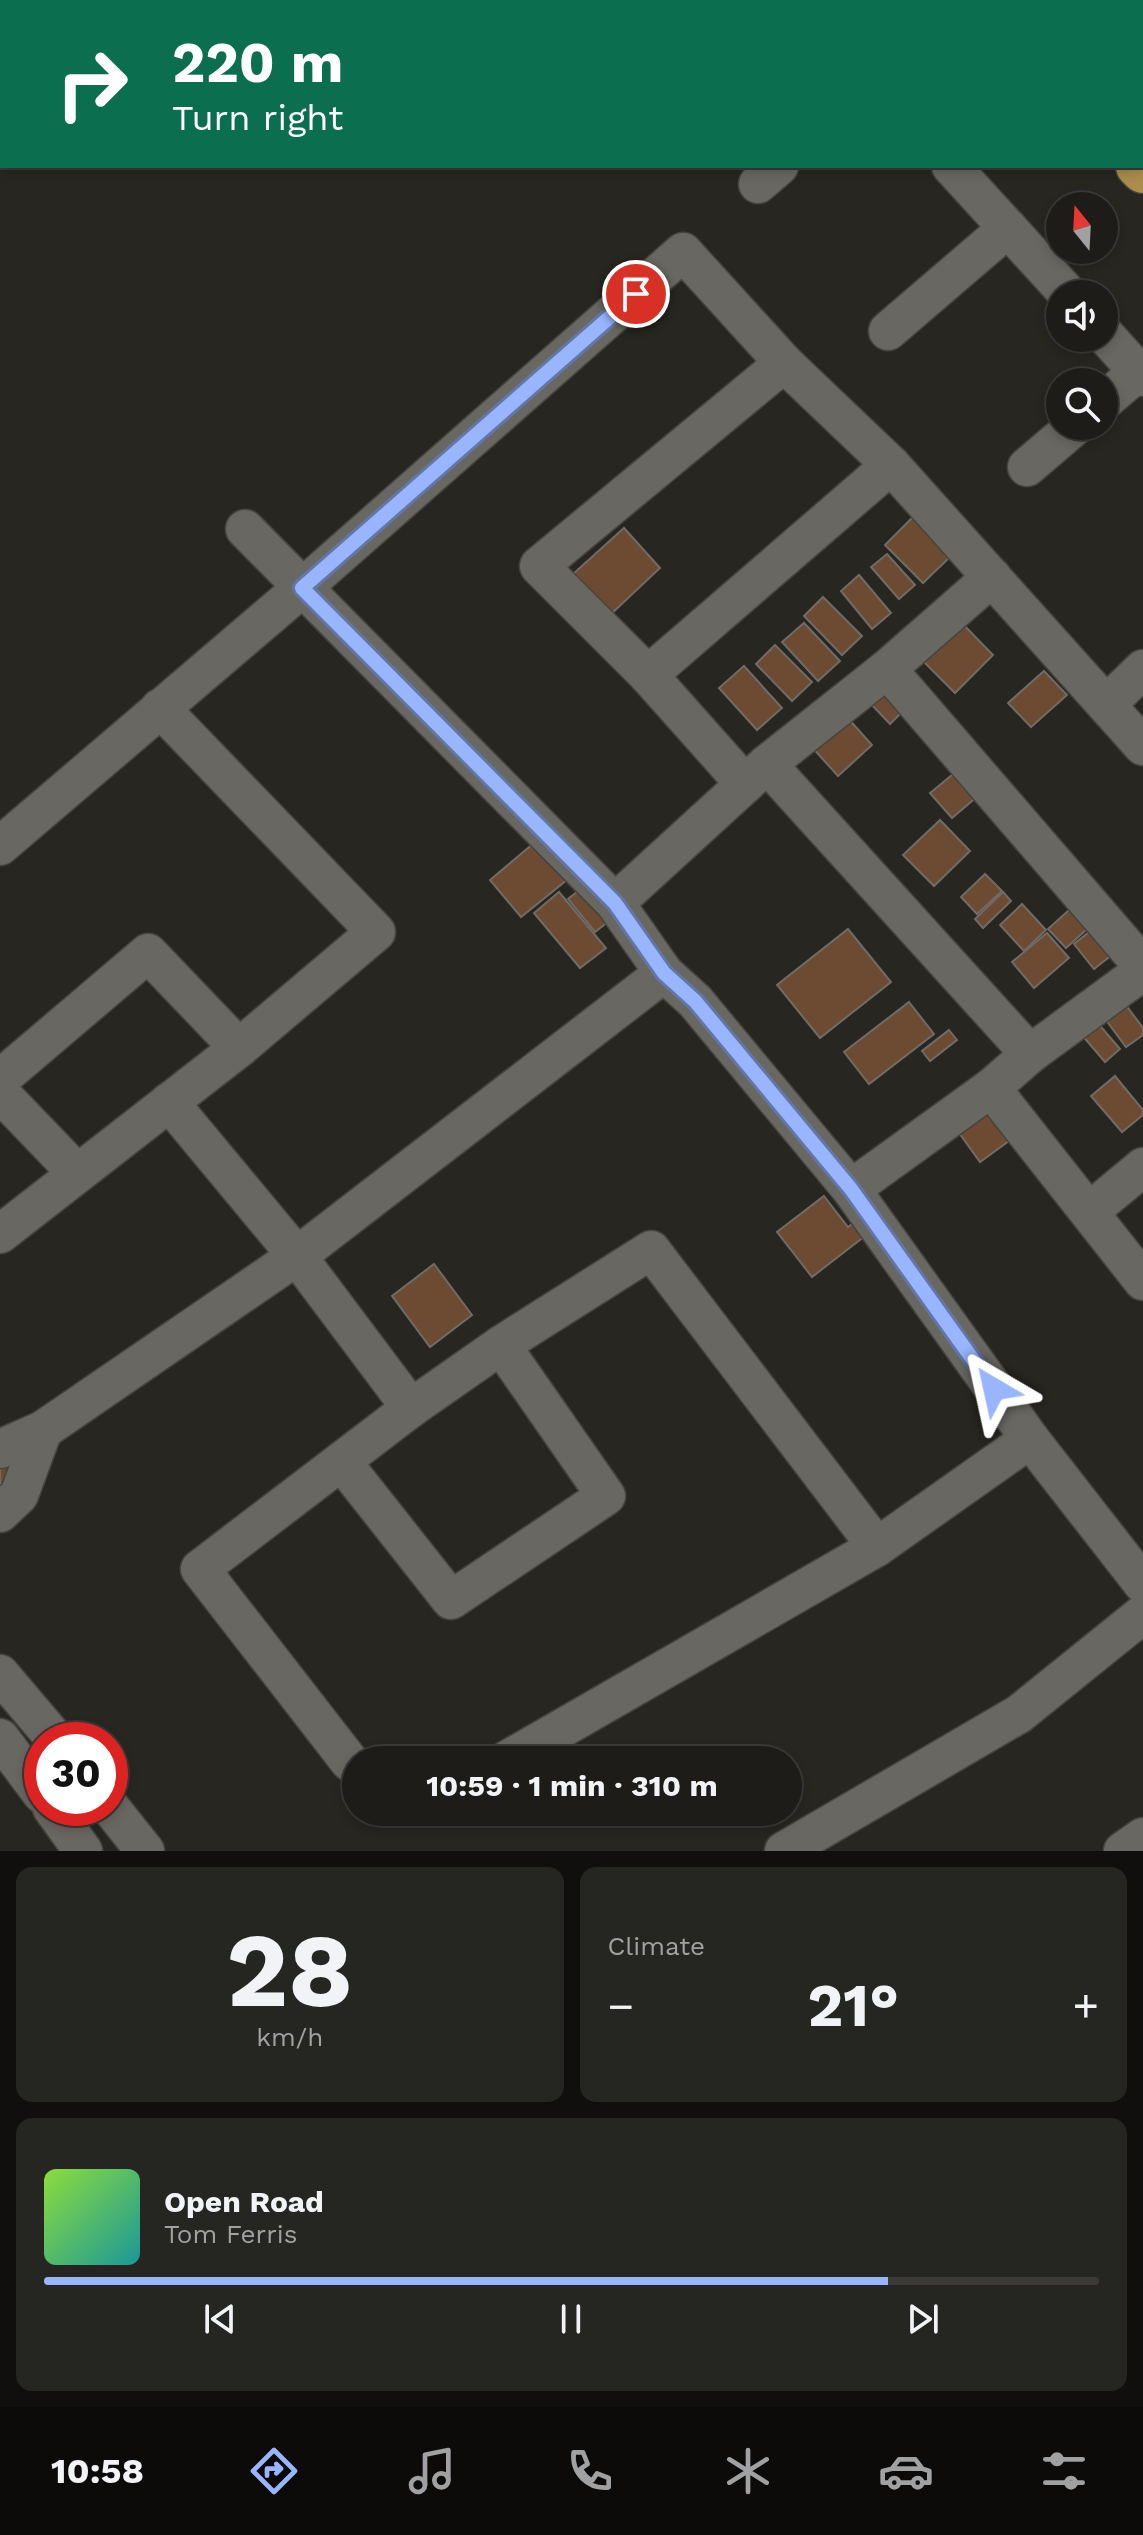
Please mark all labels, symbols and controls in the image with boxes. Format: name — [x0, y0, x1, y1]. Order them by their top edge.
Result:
text: 220 m — [172, 30, 344, 96]
icon: right — [40, 32, 144, 136]
text: Turn right — [172, 97, 343, 139]
north arrow — [1046, 192, 1118, 264]
map controls — [1046, 192, 1118, 440]
pin — [602, 260, 670, 328]
icon: arrive — [614, 272, 658, 316]
button: sound — [1046, 280, 1118, 352]
button: search — [1046, 368, 1118, 440]
position arrow — [952, 1347, 1036, 1431]
speed limit sign: 30 — [24, 1722, 128, 1826]
text: 10:59 · 1 min · 310 m — [426, 1768, 718, 1803]
text: 28 — [226, 1909, 353, 2031]
text: Climate — [608, 1931, 705, 1961]
text: 21° — [808, 1970, 899, 2041]
text: − — [608, 1980, 634, 2032]
text: + — [1072, 1980, 1099, 2032]
text: km/h — [256, 2022, 323, 2052]
text: Open Road — [164, 2184, 324, 2219]
text: Tom Ferris — [164, 2219, 297, 2249]
icon: previous — [198, 2297, 242, 2341]
icon: pause — [549, 2297, 593, 2341]
icon: next — [901, 2297, 945, 2341]
icon: directions — [246, 2443, 302, 2499]
icon: music — [404, 2443, 460, 2499]
icon: phone — [562, 2443, 618, 2499]
icon: climate — [720, 2443, 776, 2499]
icon: car — [878, 2443, 934, 2499]
icon: filters — [1036, 2443, 1092, 2499]
text: 10:58 — [51, 2450, 144, 2492]

